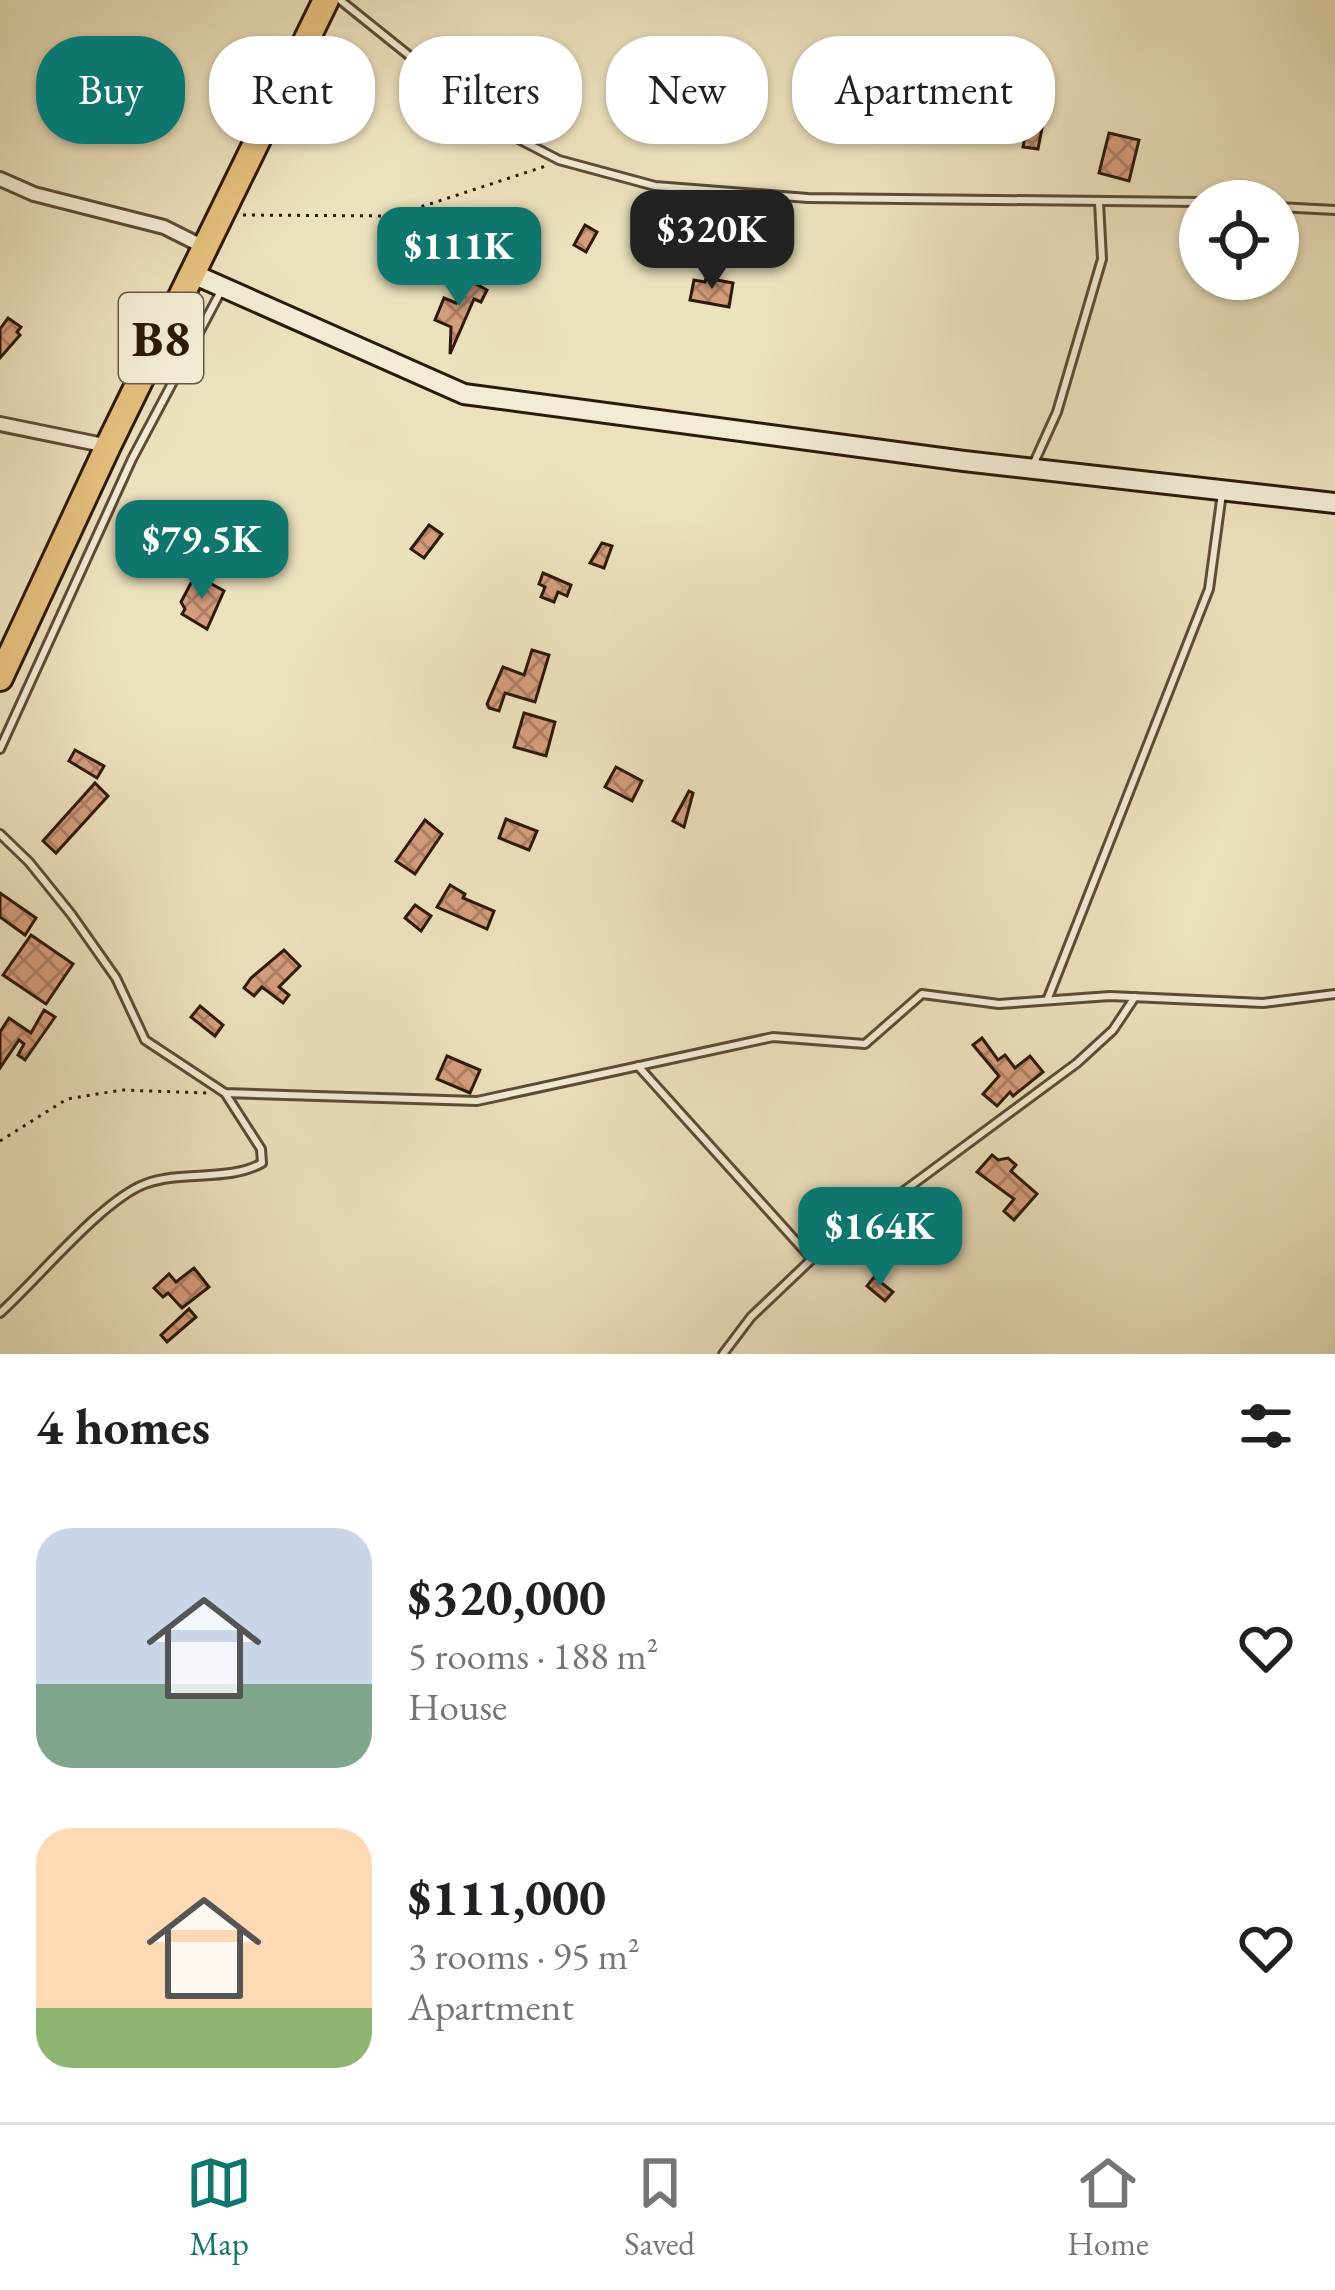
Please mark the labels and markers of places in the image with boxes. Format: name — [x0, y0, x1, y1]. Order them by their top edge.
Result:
pin: $320K — [628, 190, 796, 292]
pin: $111K — [375, 207, 543, 309]
pin: $79.5K — [104, 500, 300, 602]
pin: $164K — [796, 1187, 964, 1289]

